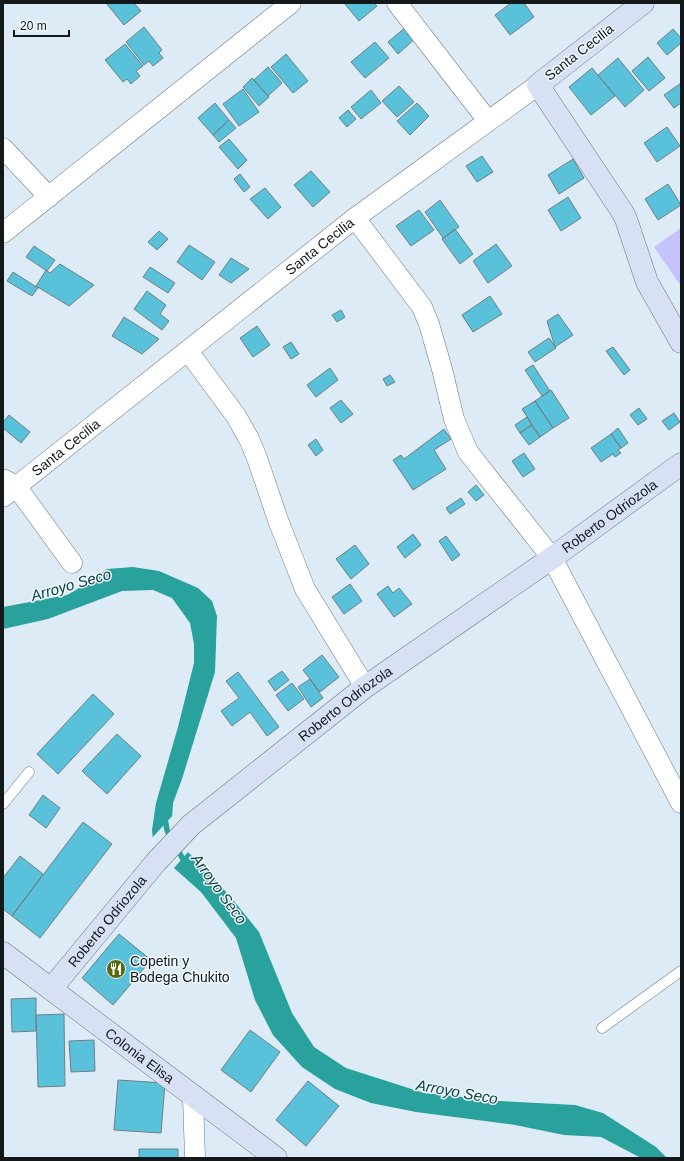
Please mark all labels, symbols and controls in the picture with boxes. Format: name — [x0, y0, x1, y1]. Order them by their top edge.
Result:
scale bar — [14, 12, 69, 38]
text: 20 m — [20, 19, 47, 33]
street label: Santa Cecilia — [542, 20, 617, 84]
street label: Santa Cecilia — [282, 214, 357, 278]
street label: Santa Cecilia — [28, 415, 103, 479]
street label: Roberto Odriozola — [559, 476, 660, 556]
water label: Arroyo Seco — [28, 565, 113, 604]
street label: Roberto Odriozola — [295, 663, 395, 745]
water label: Arroyo Seco — [188, 850, 251, 927]
street label: Roberto Odriozola — [65, 872, 150, 970]
place label: Copetin y Bodega Chukito — [130, 953, 230, 985]
restaurant icon: Copetin y Bodega Chukito — [105, 958, 127, 980]
street label: Colonia Elisa — [102, 1025, 177, 1087]
water label: Arroyo Seco — [414, 1076, 499, 1107]

